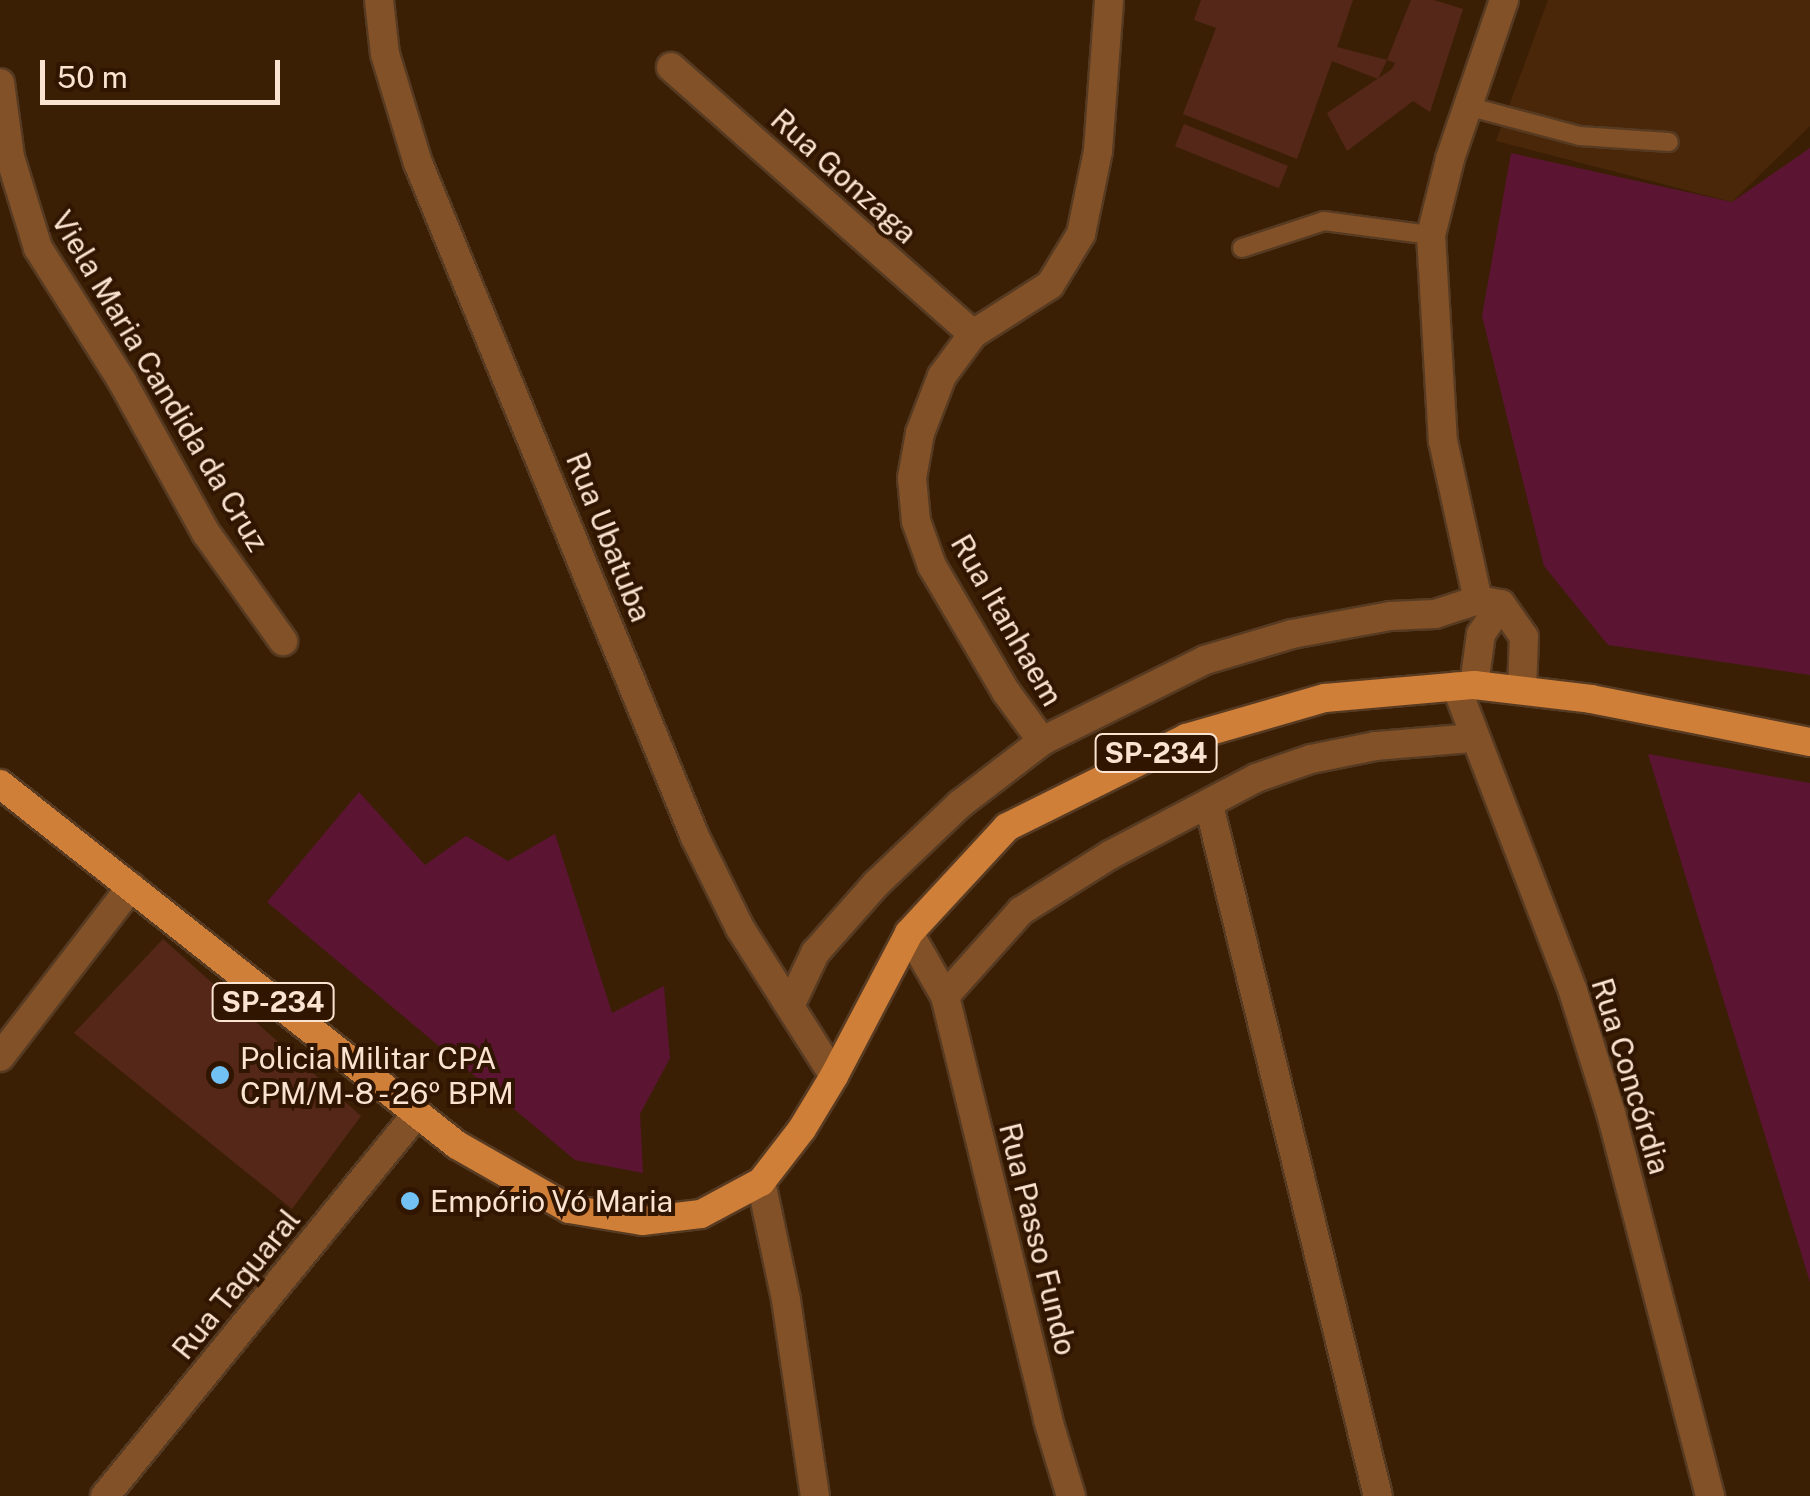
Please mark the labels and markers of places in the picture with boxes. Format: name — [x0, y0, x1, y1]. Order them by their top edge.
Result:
place label: Policia Militar CPA CPM/M-8 - 26º BPM — [240, 1040, 522, 1110]
marker: Policia Militar CPA CPM/M-8 - 26º BPM — [209, 1064, 231, 1086]
place label: Empório Vó Maria — [430, 1183, 674, 1219]
marker: Empório Vó Maria — [399, 1190, 421, 1212]

